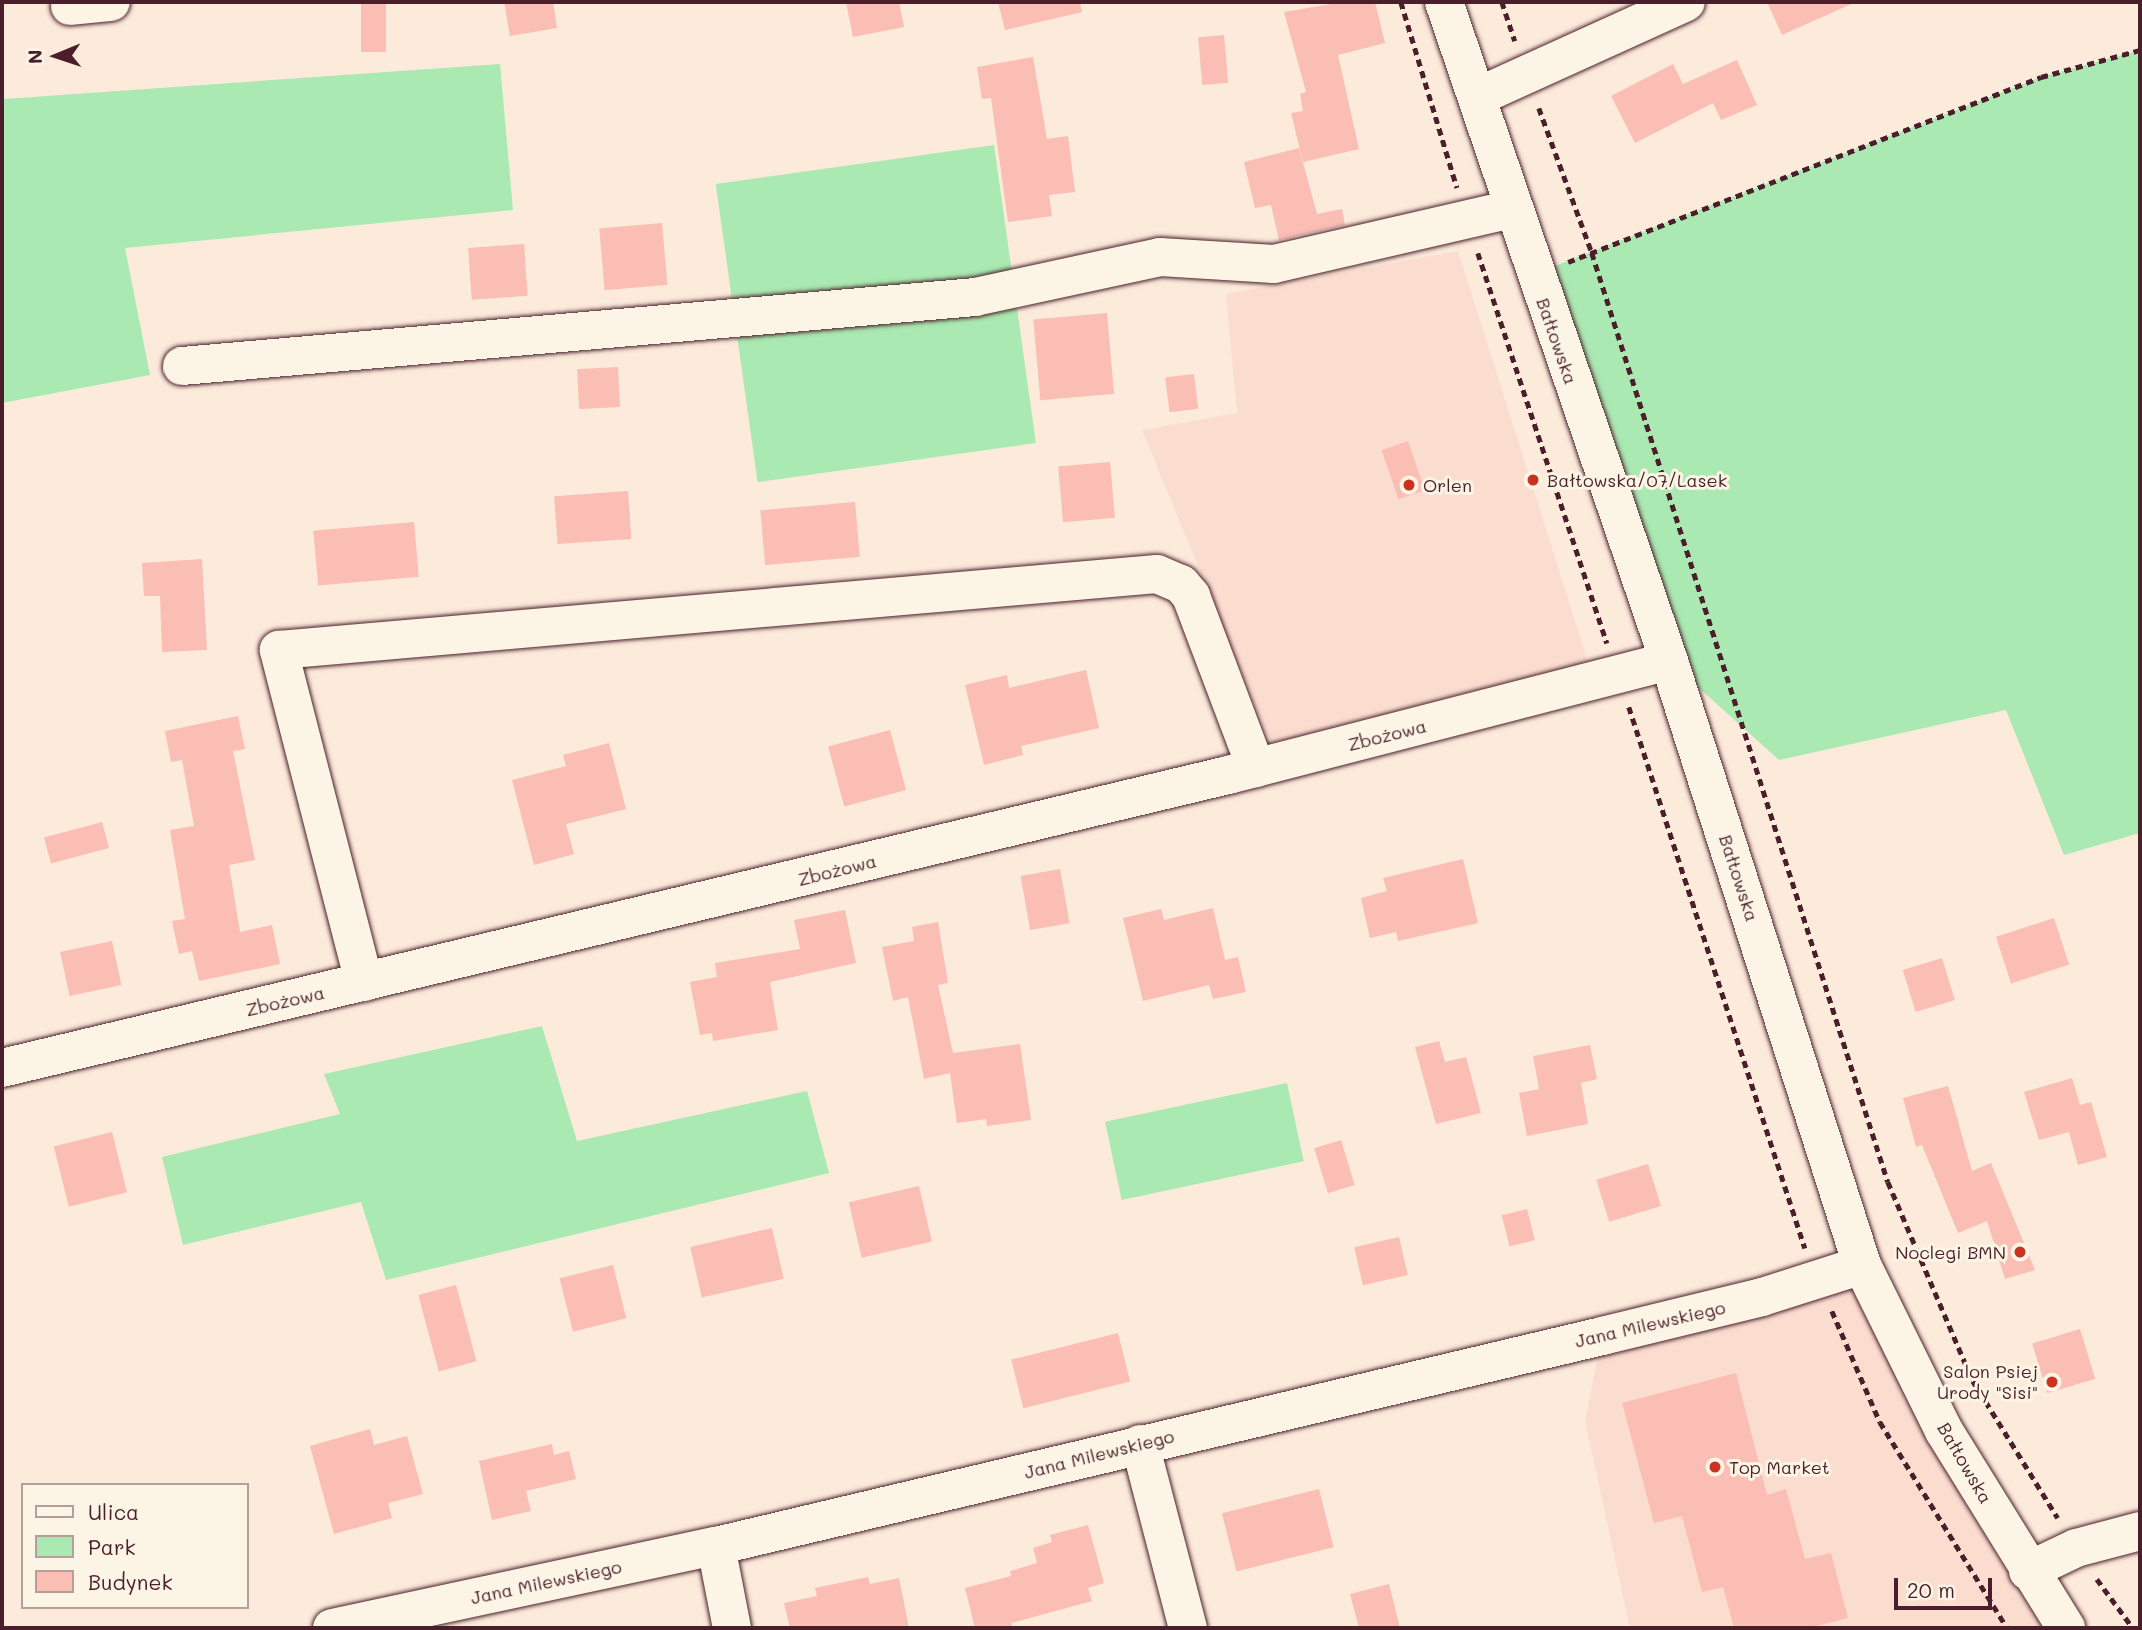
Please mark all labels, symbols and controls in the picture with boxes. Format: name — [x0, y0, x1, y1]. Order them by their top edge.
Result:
north arrow — [21, 21, 91, 91]
text: N — [22, 49, 47, 64]
street label: Bałtowska — [1532, 295, 1582, 387]
place label: Bałtowska/07/Lasek — [1547, 469, 1727, 491]
marker: Bałtowska/07/Lasek — [1525, 472, 1541, 488]
place label: Orlen — [1423, 474, 1472, 496]
marker: Orlen — [1401, 477, 1417, 493]
street label: Zbożowa — [1346, 715, 1428, 755]
street label: Bałtowska — [1715, 832, 1763, 924]
street label: Zbożowa — [796, 850, 878, 890]
street label: Zbożowa — [244, 981, 326, 1021]
place label: Noclegi BMN — [1895, 1241, 2006, 1263]
marker: Noclegi BMN — [2012, 1244, 2028, 1260]
street label: Jana Milewskiego — [1573, 1296, 1727, 1352]
place label: Salon Psiej Urody "Sisi" — [1937, 1361, 2038, 1404]
marker: Salon Psiej Urody "Sisi" — [2044, 1374, 2060, 1390]
street label: Bałtowska — [1933, 1419, 1997, 1507]
street label: Jana Milewskiego — [1022, 1425, 1176, 1483]
place label: Top Market — [1729, 1456, 1830, 1478]
marker: Top Market — [1707, 1459, 1723, 1475]
legend — [21, 1483, 248, 1609]
text: Ulica — [88, 1498, 139, 1525]
text: Park — [88, 1533, 136, 1560]
street label: Jana Milewskiego — [469, 1555, 623, 1609]
scale bar — [1897, 1564, 1995, 1608]
text: Budynek — [88, 1568, 173, 1595]
text: 20 m — [1907, 1576, 1955, 1603]

